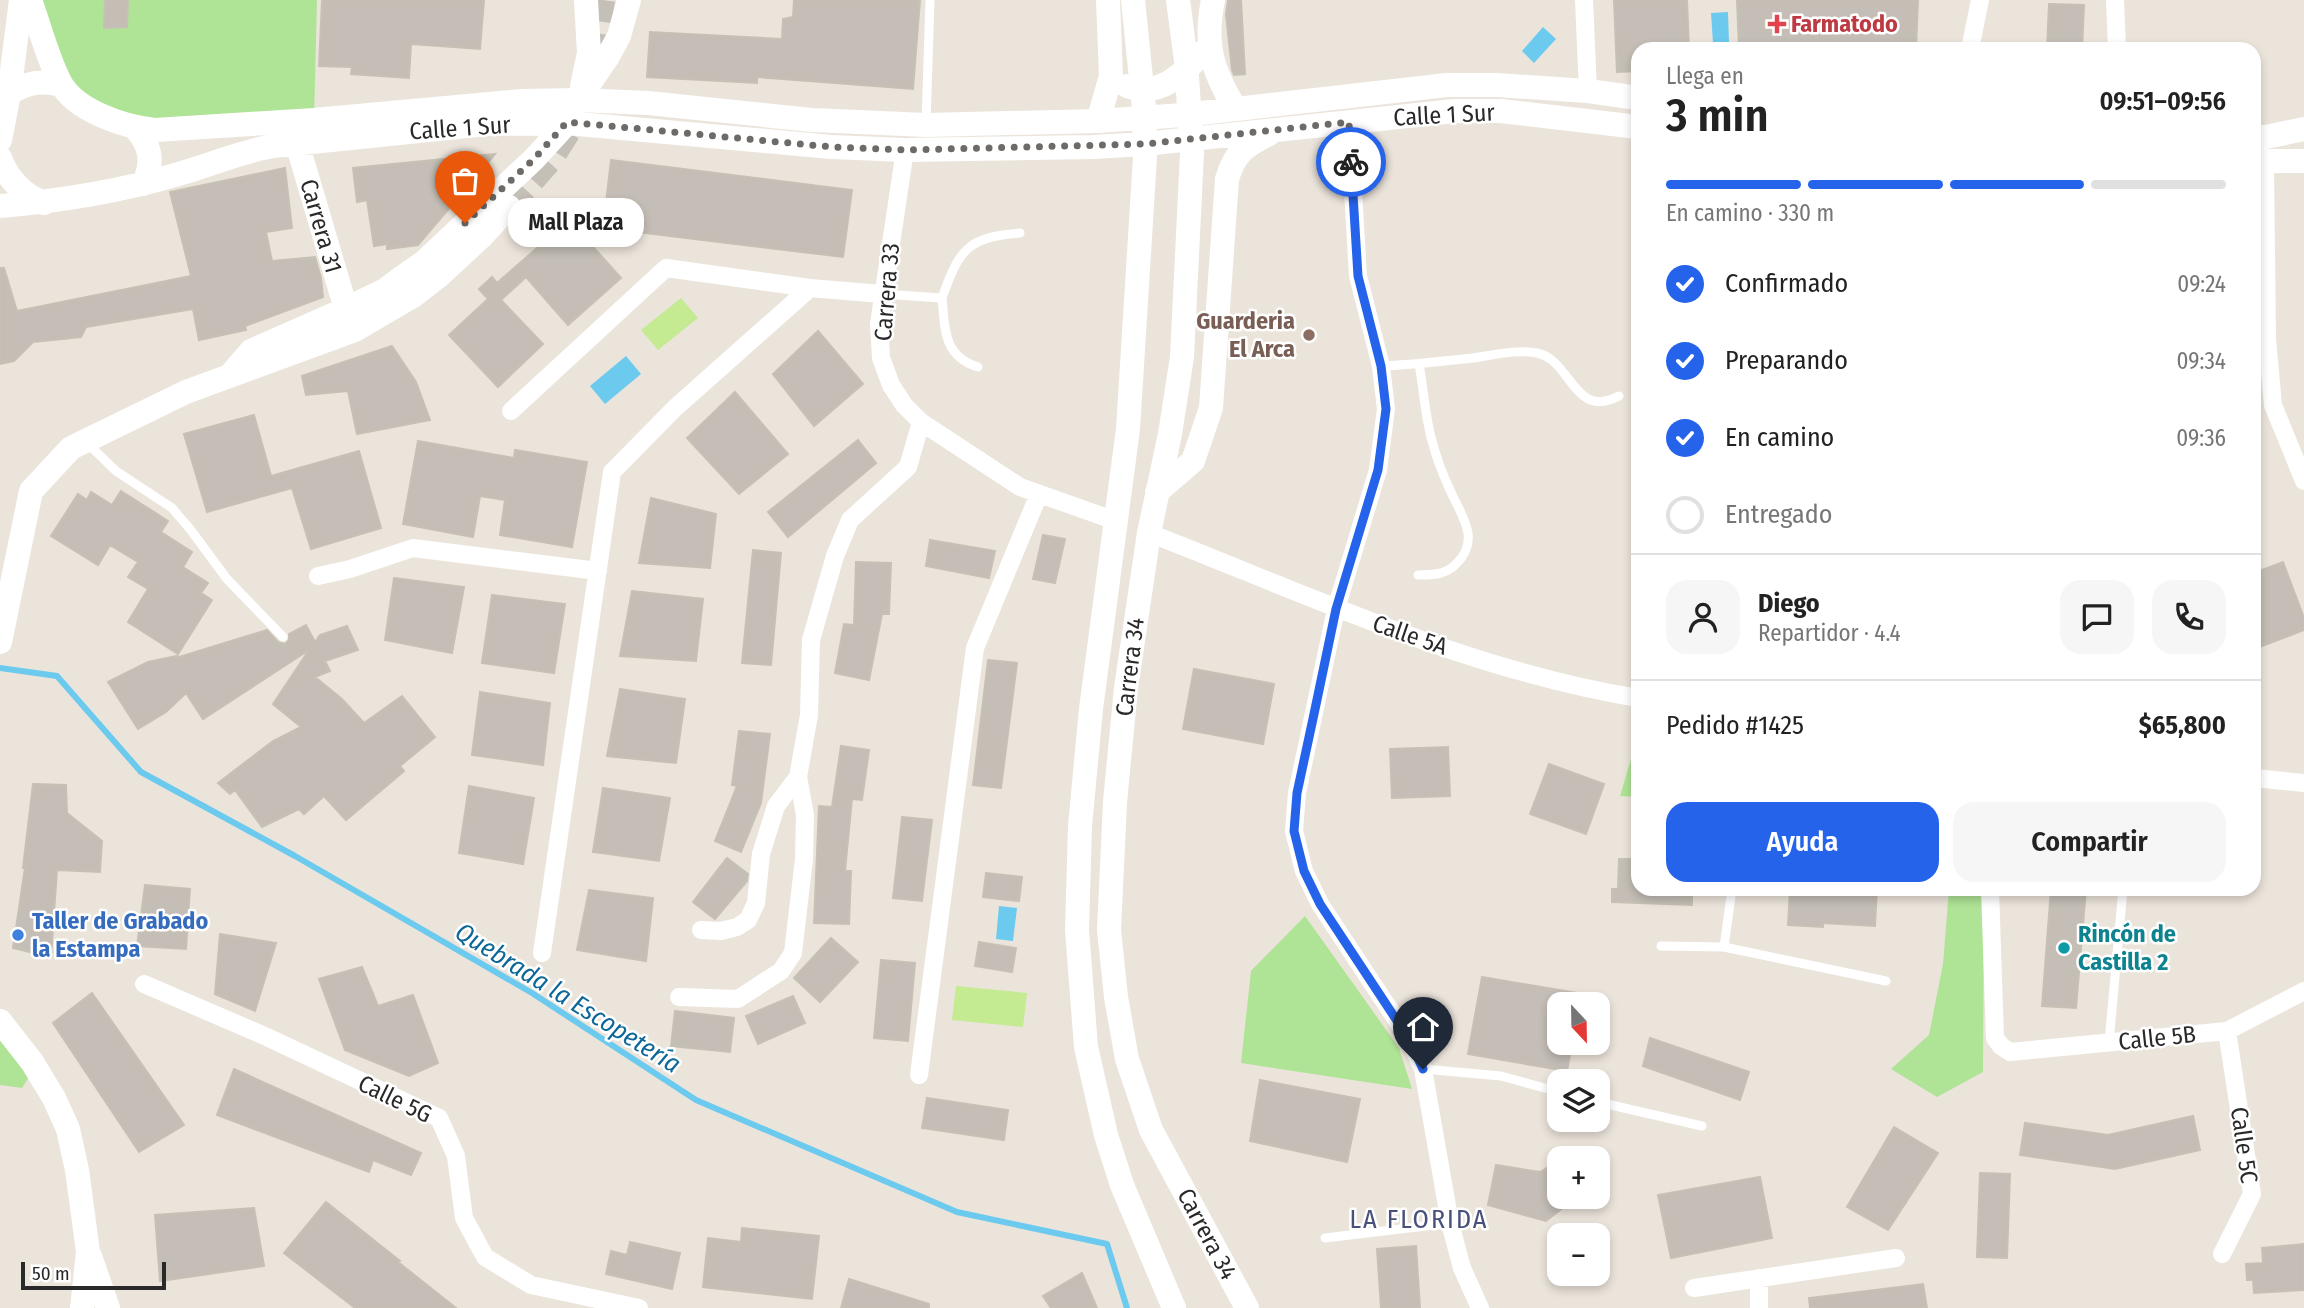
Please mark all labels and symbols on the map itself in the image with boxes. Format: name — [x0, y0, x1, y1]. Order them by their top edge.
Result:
place label: Farmatodo — [1791, 10, 1898, 38]
marker: Farmatodo — [1769, 16, 1785, 32]
street label: Calle 1 Sur — [1393, 98, 1496, 132]
street label: Calle 1 Sur — [408, 110, 512, 146]
courier — [1316, 127, 1386, 197]
pin — [435, 151, 495, 223]
street label: Carrera 31 — [294, 176, 348, 276]
callout: Mall Plaza — [507, 198, 644, 248]
street label: Carrera 33 — [869, 242, 905, 342]
place label: Guarderia El Arca — [1196, 307, 1295, 363]
marker: Guarderia El Arca — [1301, 327, 1317, 343]
street label: Calle 5A — [1369, 609, 1451, 661]
street label: Carrera 34 — [1110, 616, 1150, 718]
place label: Taller de Grabado la Estampa — [32, 907, 208, 963]
water label: Quebrada la Escopetería — [450, 916, 686, 1080]
place label: Rincón de Castilla 2 — [2078, 920, 2176, 976]
marker: Taller de Grabado la Estampa — [10, 927, 26, 943]
marker: Rincón de Castilla 2 — [2056, 940, 2072, 956]
north arrow — [1547, 992, 1610, 1055]
pin — [1393, 997, 1453, 1069]
street label: Calle 5B — [2117, 1020, 2197, 1056]
street label: Calle 5G — [354, 1069, 436, 1129]
street label: Calle 5C — [2225, 1105, 2263, 1185]
street label: Carrera 34 — [1171, 1184, 1243, 1284]
district label: LA FLORIDA — [1350, 1204, 1488, 1235]
scale bar — [21, 1259, 166, 1291]

